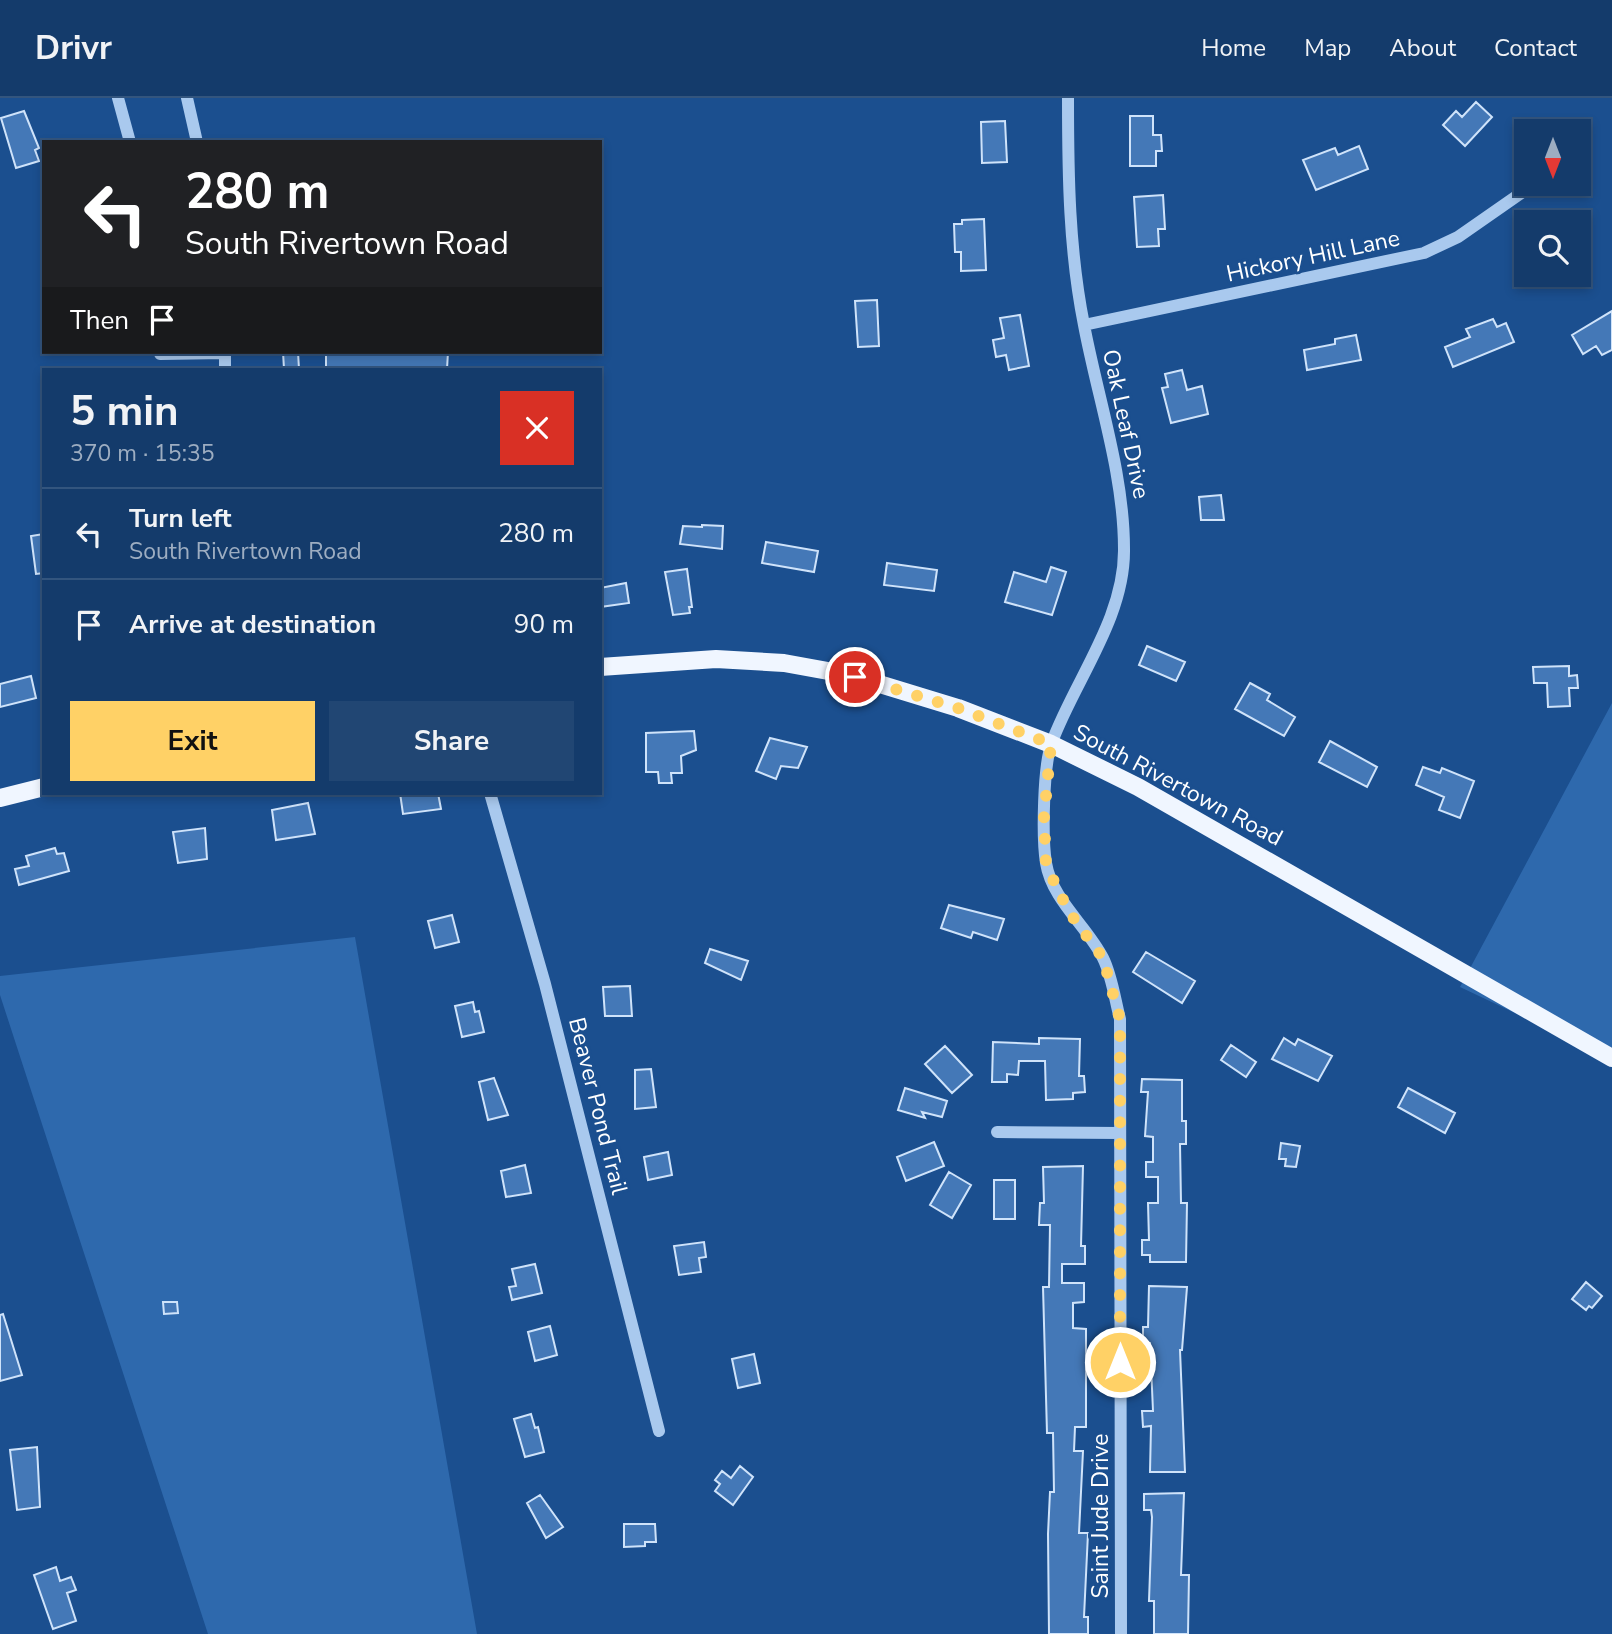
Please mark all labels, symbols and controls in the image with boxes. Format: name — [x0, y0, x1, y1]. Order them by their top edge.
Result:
text: Drivr — [35, 26, 112, 71]
text: Home — [1201, 32, 1266, 64]
text: Map — [1304, 32, 1351, 64]
text: About — [1389, 32, 1456, 64]
text: Contact — [1494, 32, 1577, 64]
north arrow — [1514, 119, 1591, 196]
map controls — [1514, 119, 1591, 287]
text: 280 m — [185, 158, 329, 225]
icon: left — [70, 168, 161, 259]
button: search — [1514, 210, 1591, 287]
text: South Rivertown Road — [185, 222, 509, 265]
street label: Hickory Hill Lane — [1223, 222, 1403, 290]
icon: arrive — [143, 301, 181, 339]
text: Then — [70, 303, 129, 338]
street label: Oak Leaf Drive — [1095, 346, 1157, 502]
text: 5 min — [70, 383, 179, 440]
button: close — [500, 391, 574, 465]
text: 370 m · 15:35 — [70, 438, 215, 469]
text: Turn left — [129, 501, 232, 536]
icon: left — [70, 515, 108, 553]
text: 280 m — [498, 516, 574, 551]
text: South Rivertown Road — [129, 536, 362, 567]
icon: arrive — [70, 606, 108, 644]
text: Arrive at destination — [129, 607, 376, 642]
text: 90 m — [514, 607, 574, 642]
pin — [825, 647, 885, 707]
icon: arrive — [836, 658, 874, 696]
button: Exit — [70, 701, 315, 781]
button: Share — [329, 701, 574, 781]
street label: South Rivertown Road — [1068, 717, 1288, 853]
street label: Beaver Pond Trail — [561, 1014, 635, 1198]
position arrow — [1083, 1325, 1157, 1399]
street label: Saint Jude Drive — [1085, 1433, 1116, 1599]

